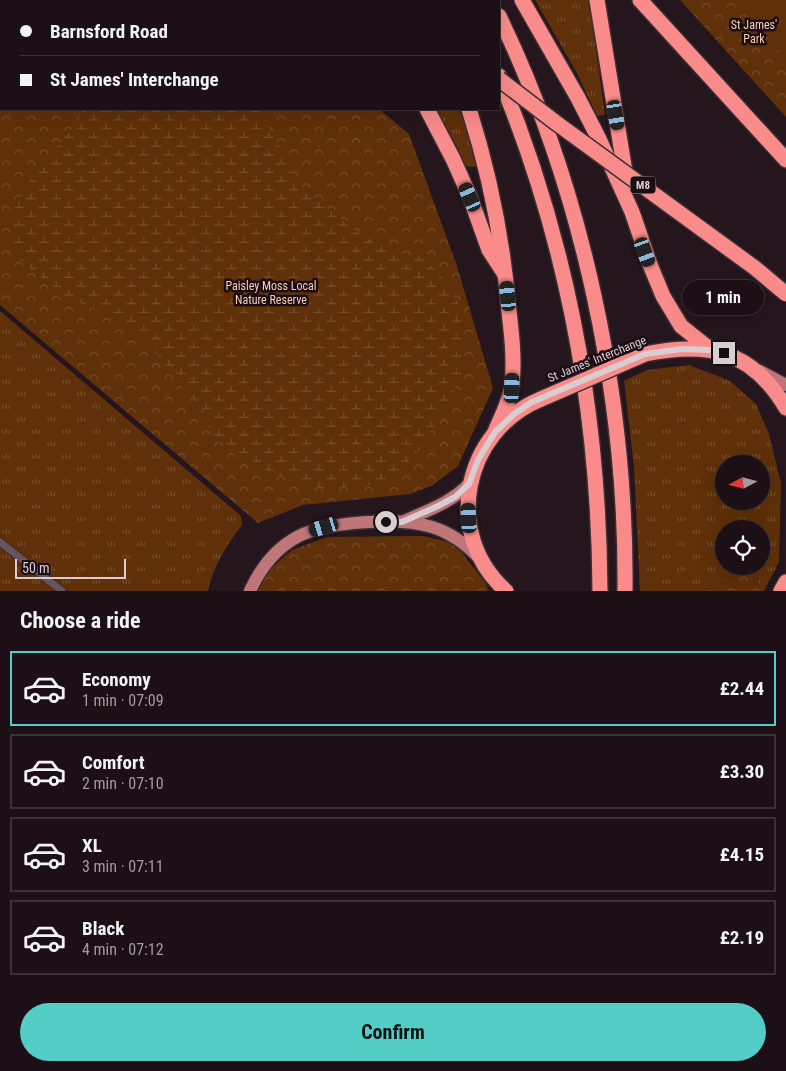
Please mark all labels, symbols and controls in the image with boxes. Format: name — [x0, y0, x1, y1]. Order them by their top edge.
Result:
park label: St James' Park — [731, 18, 777, 46]
text: Barnsford Road — [50, 20, 168, 43]
text: St James' Interchange — [50, 68, 219, 91]
car — [606, 99, 625, 131]
road number: M8 — [630, 176, 656, 194]
car — [457, 180, 482, 214]
car — [632, 235, 657, 269]
park label: Paisley Moss Local Nature Reserve — [225, 279, 317, 307]
car — [498, 280, 517, 312]
callout: 1 min — [683, 280, 765, 316]
text: 1 min — [705, 288, 741, 307]
street label: St James' Interchange — [546, 333, 649, 385]
route end — [713, 342, 735, 364]
car — [503, 373, 520, 403]
north arrow — [715, 455, 770, 510]
map controls — [715, 455, 770, 575]
car — [460, 503, 477, 533]
route start — [375, 511, 397, 533]
car — [307, 515, 340, 539]
button: locate — [715, 520, 770, 575]
scale bar — [15, 556, 126, 579]
text: 50 m — [22, 560, 50, 576]
text: Choose a ride — [20, 608, 141, 633]
icon: car — [22, 666, 67, 711]
text: Economy — [82, 668, 151, 691]
text: £2.44 — [720, 677, 764, 700]
text: 1 min · 07:09 — [82, 691, 164, 710]
icon: car — [22, 749, 67, 794]
text: Comfort — [82, 751, 145, 774]
text: £3.30 — [720, 760, 764, 783]
text: 2 min · 07:10 — [82, 774, 164, 793]
icon: car — [22, 832, 67, 877]
text: XL — [82, 834, 102, 857]
text: £4.15 — [720, 843, 764, 866]
text: 3 min · 07:11 — [82, 857, 164, 876]
icon: car — [22, 915, 67, 960]
text: Black — [82, 917, 124, 940]
text: £2.19 — [720, 926, 764, 949]
text: 4 min · 07:12 — [82, 940, 164, 959]
button: Confirm — [20, 1003, 766, 1061]

